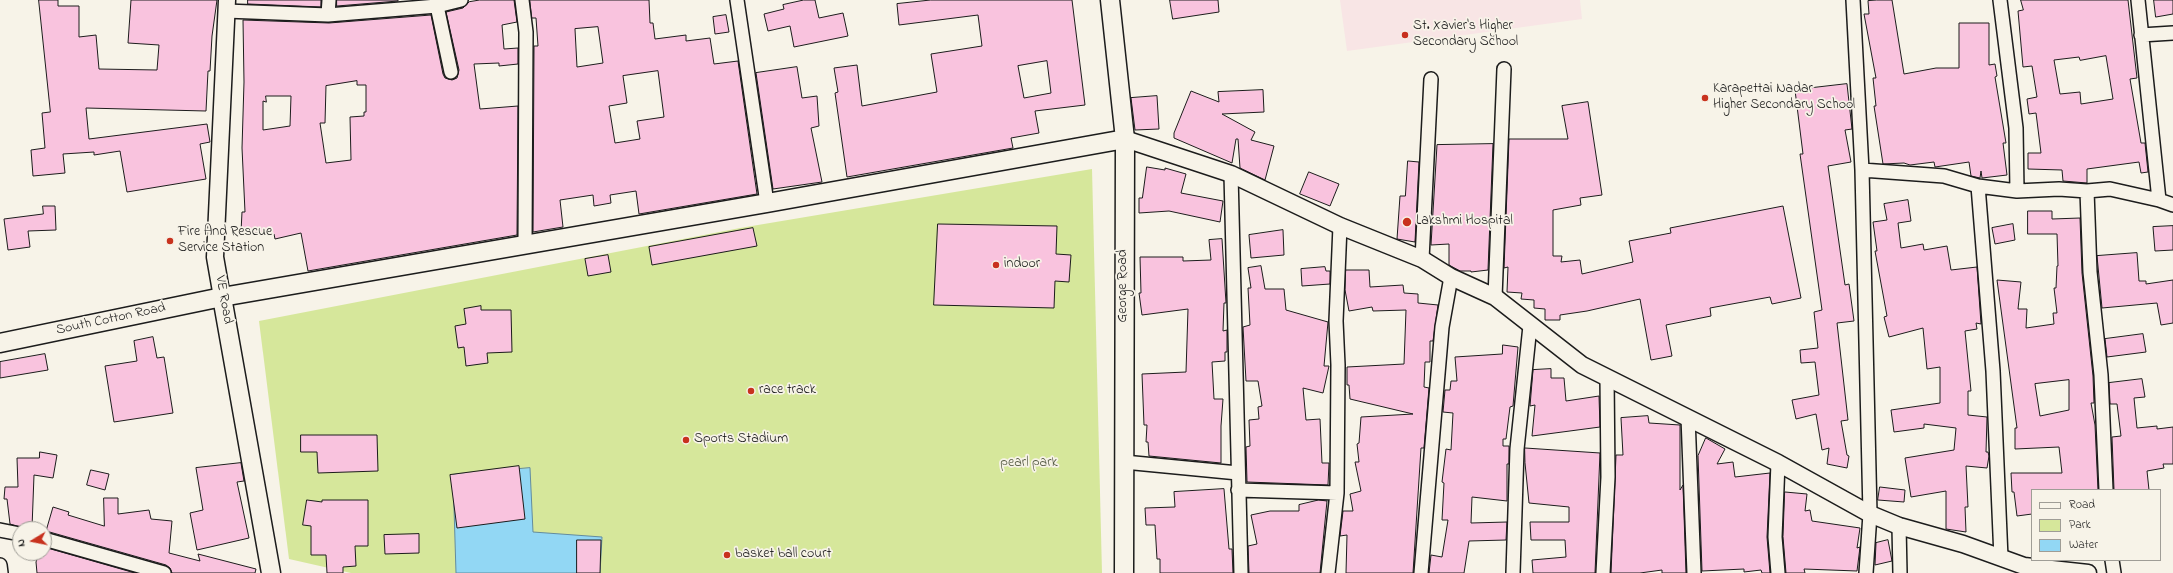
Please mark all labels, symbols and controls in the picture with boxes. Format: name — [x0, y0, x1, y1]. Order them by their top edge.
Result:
place label: St. Xavier's Higher Secondary School — [1413, 19, 1518, 52]
marker: St. Xavier's Higher Secondary School — [1400, 30, 1410, 40]
place label: Karapettai Nadar Higher Secondary School — [1713, 82, 1855, 114]
marker: Karapettai Nadar Higher Secondary School — [1700, 93, 1710, 103]
place label: Lakshmi Hospital — [1416, 214, 1513, 230]
marker: Lakshmi Hospital — [1401, 216, 1413, 228]
place label: Fire And Rescue Service Station — [178, 225, 272, 258]
marker: Fire And Rescue Service Station — [165, 236, 175, 246]
street label: George Road — [1116, 249, 1132, 323]
place label: indoor — [1004, 257, 1040, 273]
marker: indoor — [991, 260, 1001, 270]
street label: VE Road — [210, 274, 236, 326]
street label: South Cotton Road — [55, 300, 167, 340]
place label: race track — [759, 383, 816, 399]
marker: race track — [746, 386, 756, 396]
place label: Sports Stadium — [694, 432, 788, 448]
marker: Sports Stadium — [681, 435, 691, 445]
park label: pearl park — [1000, 456, 1058, 472]
legend — [2031, 489, 2161, 561]
text: Road — [2069, 496, 2095, 514]
text: Park — [2069, 516, 2091, 534]
north arrow — [12, 521, 52, 561]
text: Water — [2069, 536, 2098, 554]
text: N — [13, 538, 30, 548]
place label: basket ball court — [735, 547, 831, 563]
marker: basket ball court — [722, 550, 732, 560]

